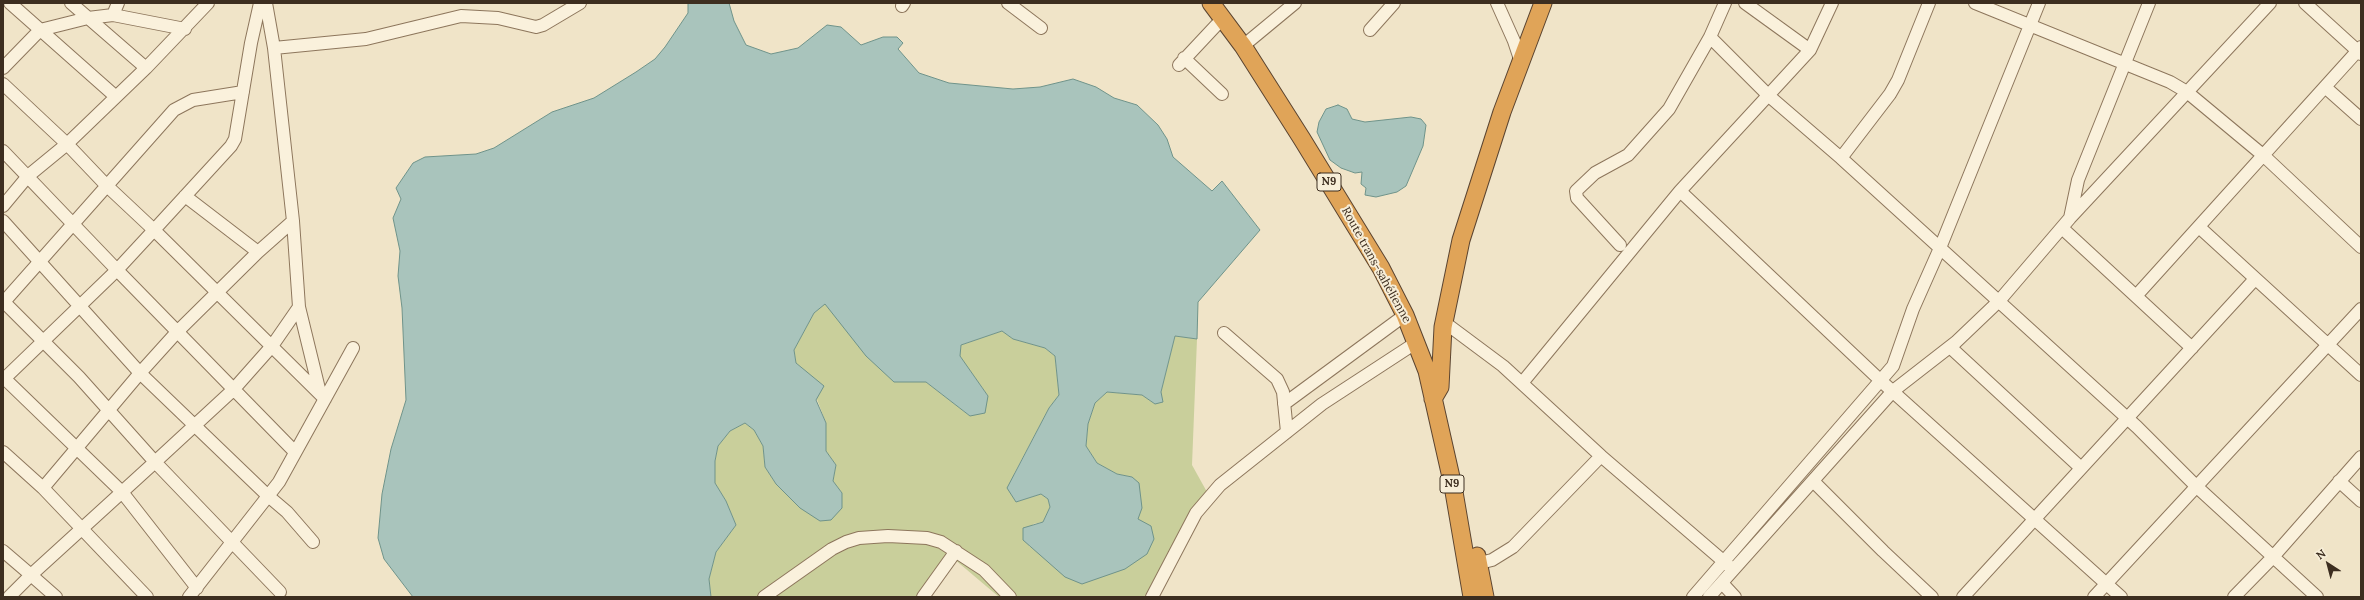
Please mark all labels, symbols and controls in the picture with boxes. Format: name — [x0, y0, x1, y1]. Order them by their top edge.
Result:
road number: N9 — [1317, 173, 1341, 191]
street label: Route trans-sahélienne — [1338, 205, 1414, 325]
road number: N9 — [1440, 475, 1464, 493]
north arrow — [2308, 544, 2348, 584]
text: N — [2313, 546, 2328, 562]

